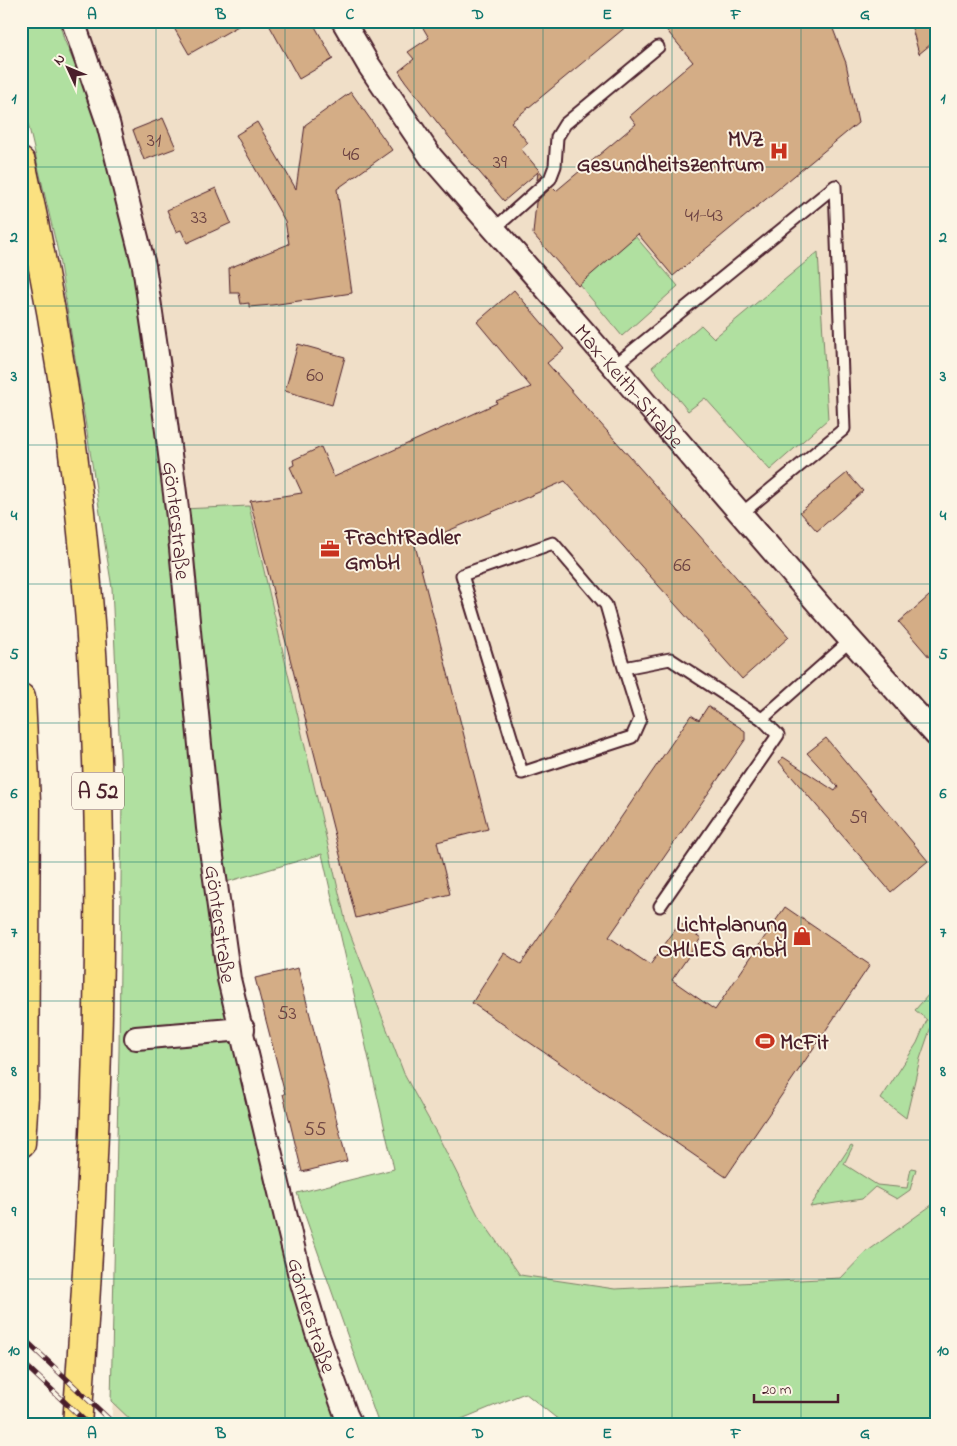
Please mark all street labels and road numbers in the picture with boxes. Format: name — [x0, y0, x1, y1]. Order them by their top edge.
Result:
street label: Max-Keith-Straße — [565, 318, 691, 457]
street label: Gönterstraße — [152, 460, 197, 582]
road number: A 52 — [72, 772, 124, 809]
street label: Gönterstraße — [194, 863, 242, 986]
street label: Gönterstraße — [277, 1255, 343, 1378]

